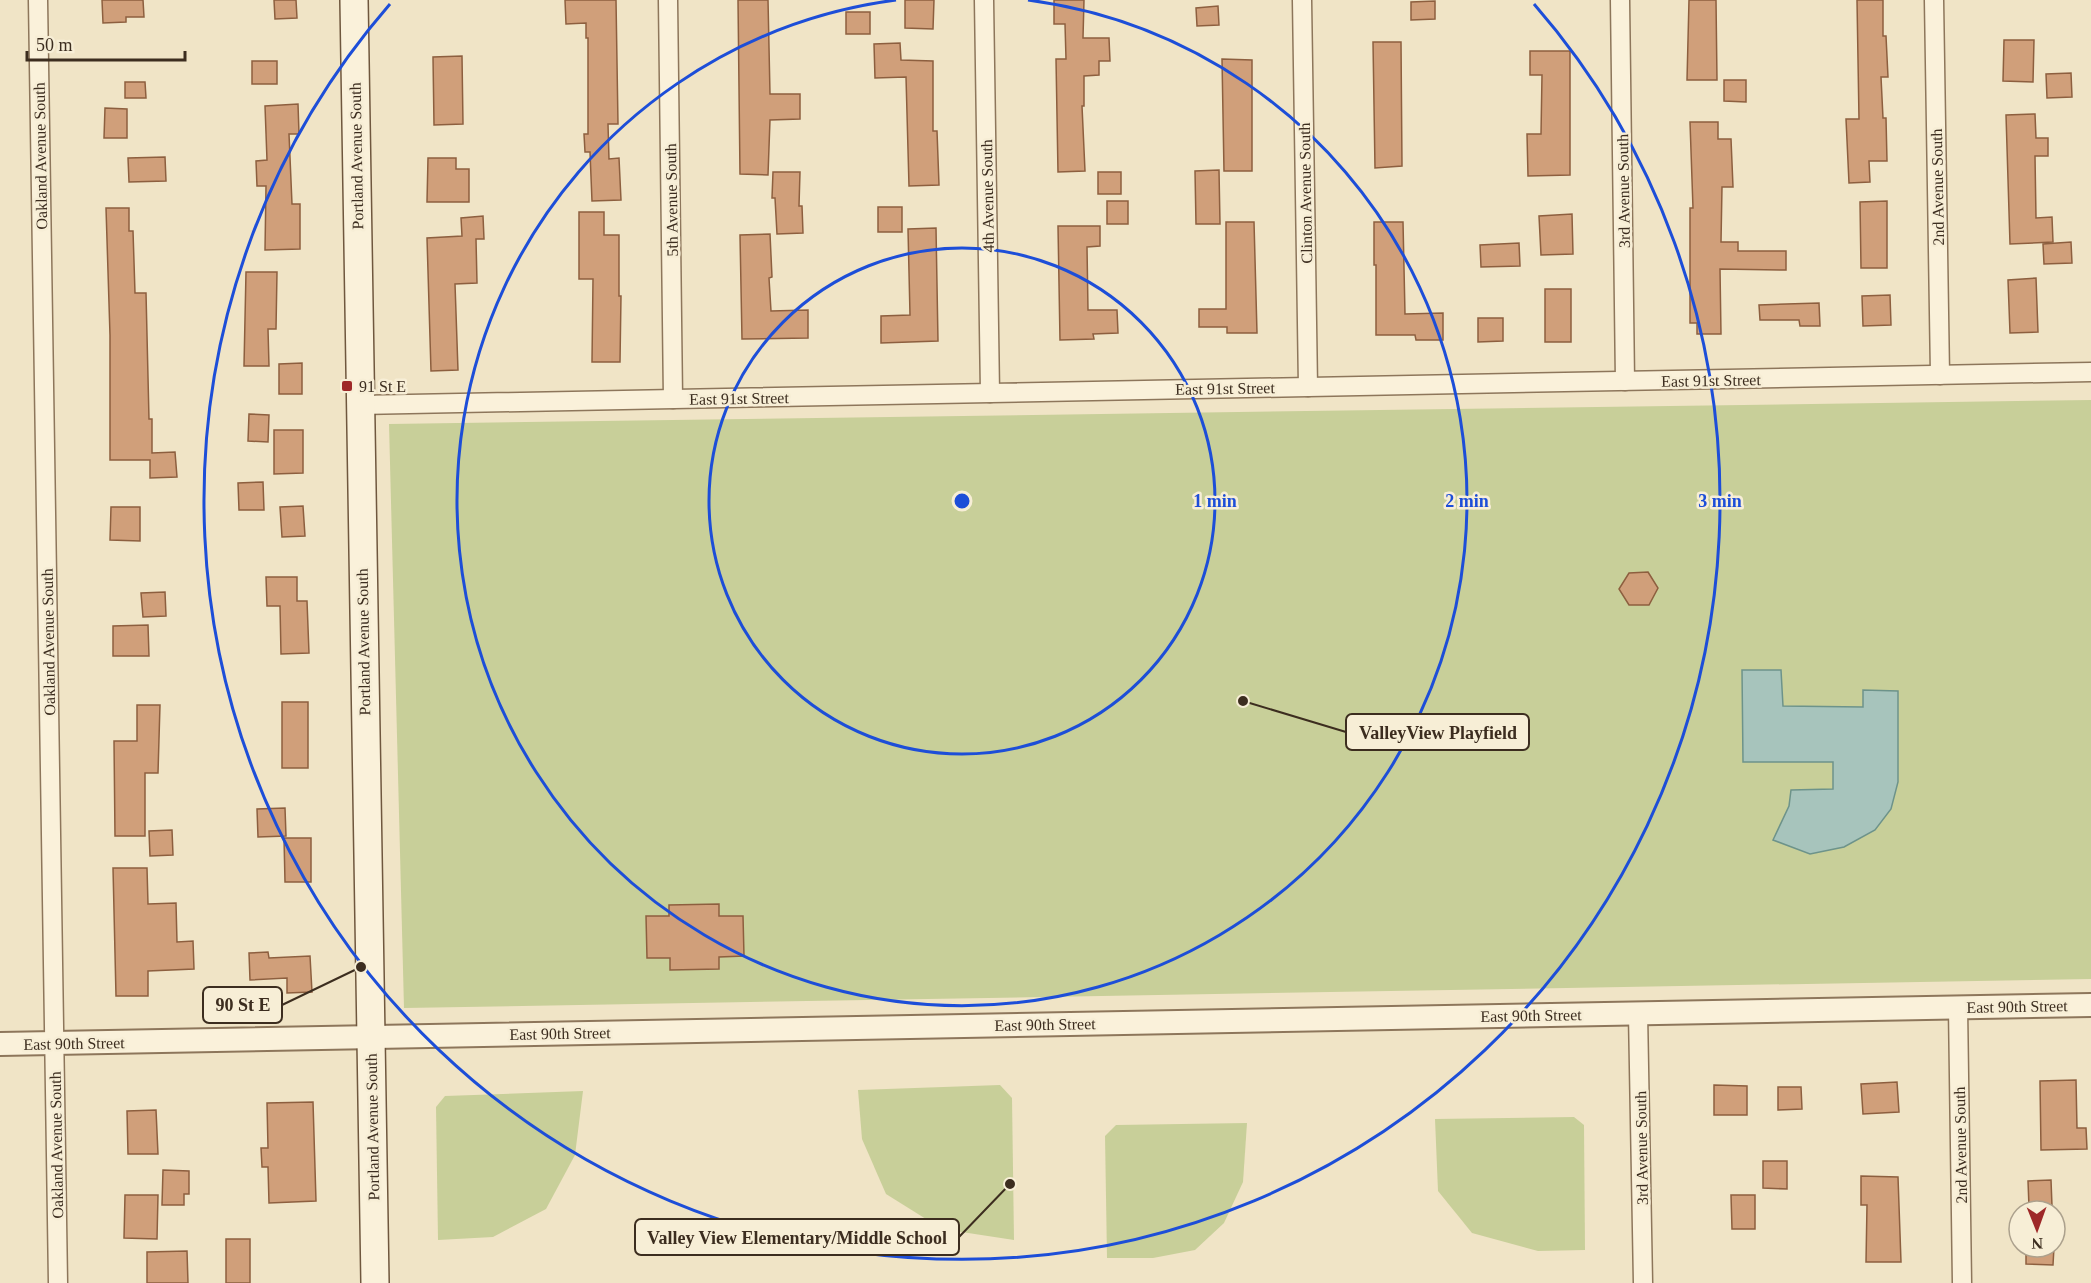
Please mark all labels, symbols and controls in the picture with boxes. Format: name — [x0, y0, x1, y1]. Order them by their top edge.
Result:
scale bar — [27, 24, 184, 62]
text: 50 m — [36, 35, 73, 55]
street label: Oakland Avenue South — [31, 82, 50, 230]
street label: Portland Avenue South — [347, 82, 366, 230]
street label: Clinton Avenue South — [1296, 122, 1315, 264]
street label: 2nd Avenue South — [1928, 128, 1947, 246]
street label: 3rd Avenue South — [1614, 134, 1633, 248]
street label: 4th Avenue South — [978, 139, 997, 253]
street label: 5th Avenue South — [662, 143, 681, 257]
street label: East 91st Street — [1661, 371, 1761, 390]
place label: 91 St E — [359, 378, 406, 395]
marker: 91 St E — [340, 379, 354, 393]
street label: East 91st Street — [1175, 379, 1275, 398]
street label: East 91st Street — [689, 389, 789, 408]
centre of rings — [952, 491, 972, 511]
text: 1 min — [1193, 491, 1237, 511]
text: 2 min — [1445, 491, 1489, 511]
text: 3 min — [1698, 491, 1742, 511]
street label: Oakland Avenue South — [39, 568, 58, 716]
street label: Portland Avenue South — [354, 568, 373, 716]
callout: ValleyView Playfield — [1346, 714, 1529, 750]
text: ValleyView Playfield — [1359, 723, 1517, 743]
callout: 90 St E — [203, 987, 282, 1023]
text: 90 St E — [215, 995, 271, 1015]
street label: East 90th Street — [1966, 997, 2068, 1016]
street label: East 90th Street — [1480, 1006, 1582, 1025]
street label: East 90th Street — [994, 1015, 1096, 1034]
street label: East 90th Street — [509, 1024, 611, 1043]
street label: East 90th Street — [23, 1034, 125, 1053]
street label: Portland Avenue South — [363, 1053, 382, 1201]
street label: Oakland Avenue South — [47, 1071, 66, 1219]
street label: 2nd Avenue South — [1951, 1086, 1970, 1204]
street label: 3rd Avenue South — [1632, 1091, 1651, 1205]
north arrow — [2007, 1199, 2067, 1259]
callout: Valley View Elementary/Middle School — [635, 1219, 959, 1255]
text: Valley View Elementary/Middle School — [647, 1228, 947, 1248]
text: N — [2031, 1235, 2043, 1252]

